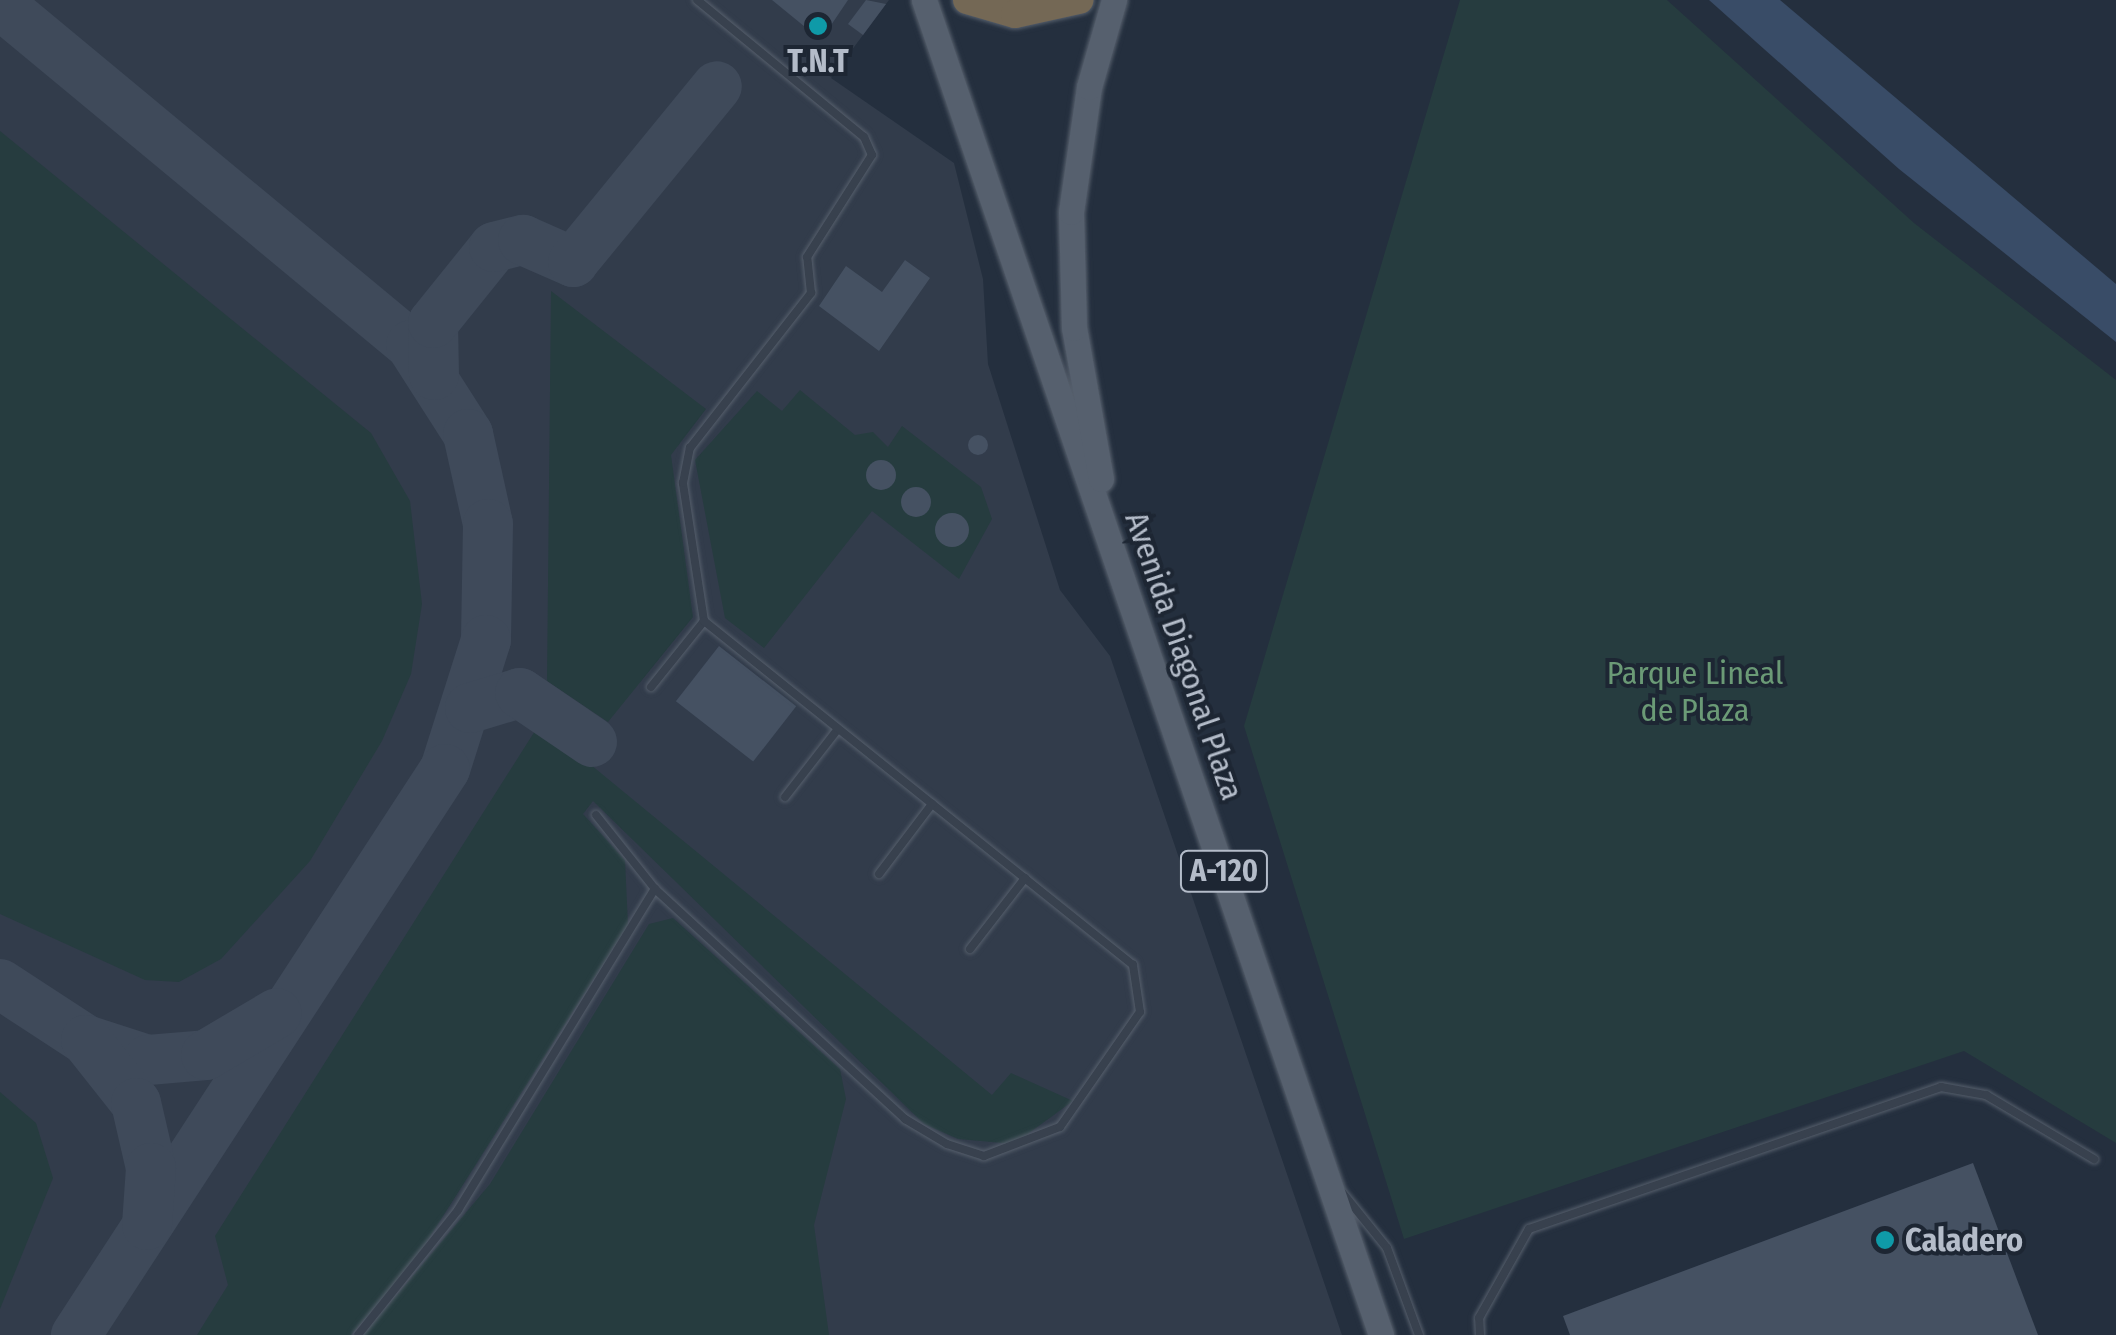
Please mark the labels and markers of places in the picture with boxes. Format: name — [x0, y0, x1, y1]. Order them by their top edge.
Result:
marker: T.N.T — [807, 15, 829, 37]
place label: T.N.T — [787, 42, 849, 80]
place label: Caladero — [1905, 1221, 2023, 1259]
marker: Caladero — [1874, 1229, 1896, 1251]

